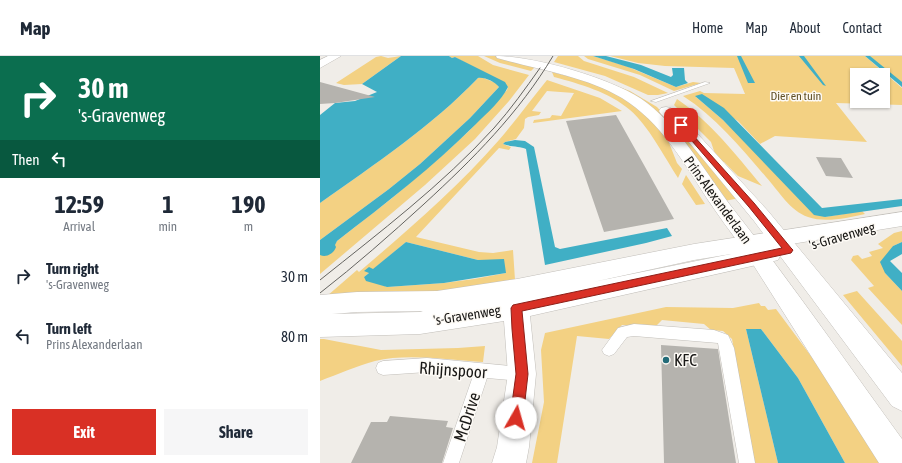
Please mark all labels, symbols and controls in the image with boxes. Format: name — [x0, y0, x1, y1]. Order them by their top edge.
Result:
text: Map — [20, 17, 51, 39]
text: Home — [692, 20, 723, 36]
text: Map — [745, 20, 768, 36]
text: About — [790, 20, 821, 36]
text: Contact — [843, 20, 882, 36]
map controls — [850, 68, 890, 108]
button: layers — [850, 68, 890, 108]
icon: right — [12, 72, 64, 124]
text: 30 m — [78, 72, 128, 104]
park label: Dier en tuin — [771, 89, 821, 103]
text: 's-Gravenweg — [78, 105, 165, 126]
pin — [664, 108, 698, 142]
icon: arrive — [670, 114, 692, 136]
icon: left — [48, 148, 70, 170]
text: Then — [12, 151, 40, 168]
street label: Prins Alexanderlaan — [681, 153, 755, 247]
text: 12:59 — [55, 191, 104, 218]
text: 1 — [162, 191, 173, 218]
text: 190 — [232, 191, 265, 218]
text: Arrival — [63, 219, 95, 234]
text: min — [158, 219, 177, 234]
text: m — [244, 219, 253, 234]
street label: 's-Gravenweg — [807, 219, 877, 253]
text: Turn right — [46, 260, 99, 277]
icon: right — [12, 265, 34, 287]
text: 30 m — [281, 268, 308, 285]
text: 's-Gravenweg — [46, 277, 109, 292]
street label: 's-Gravenweg — [432, 302, 502, 328]
text: Turn left — [46, 320, 92, 337]
icon: left — [12, 325, 34, 347]
text: 80 m — [281, 328, 308, 345]
text: Prins Alexanderlaan — [46, 337, 143, 352]
place label: KFC — [674, 350, 697, 370]
marker: KFC — [661, 355, 671, 365]
street label: Rhijnspoor — [418, 358, 489, 382]
street label: McDrive — [450, 390, 484, 444]
position arrow — [495, 397, 537, 439]
button: Exit — [12, 409, 156, 455]
button: Share — [164, 409, 308, 455]

